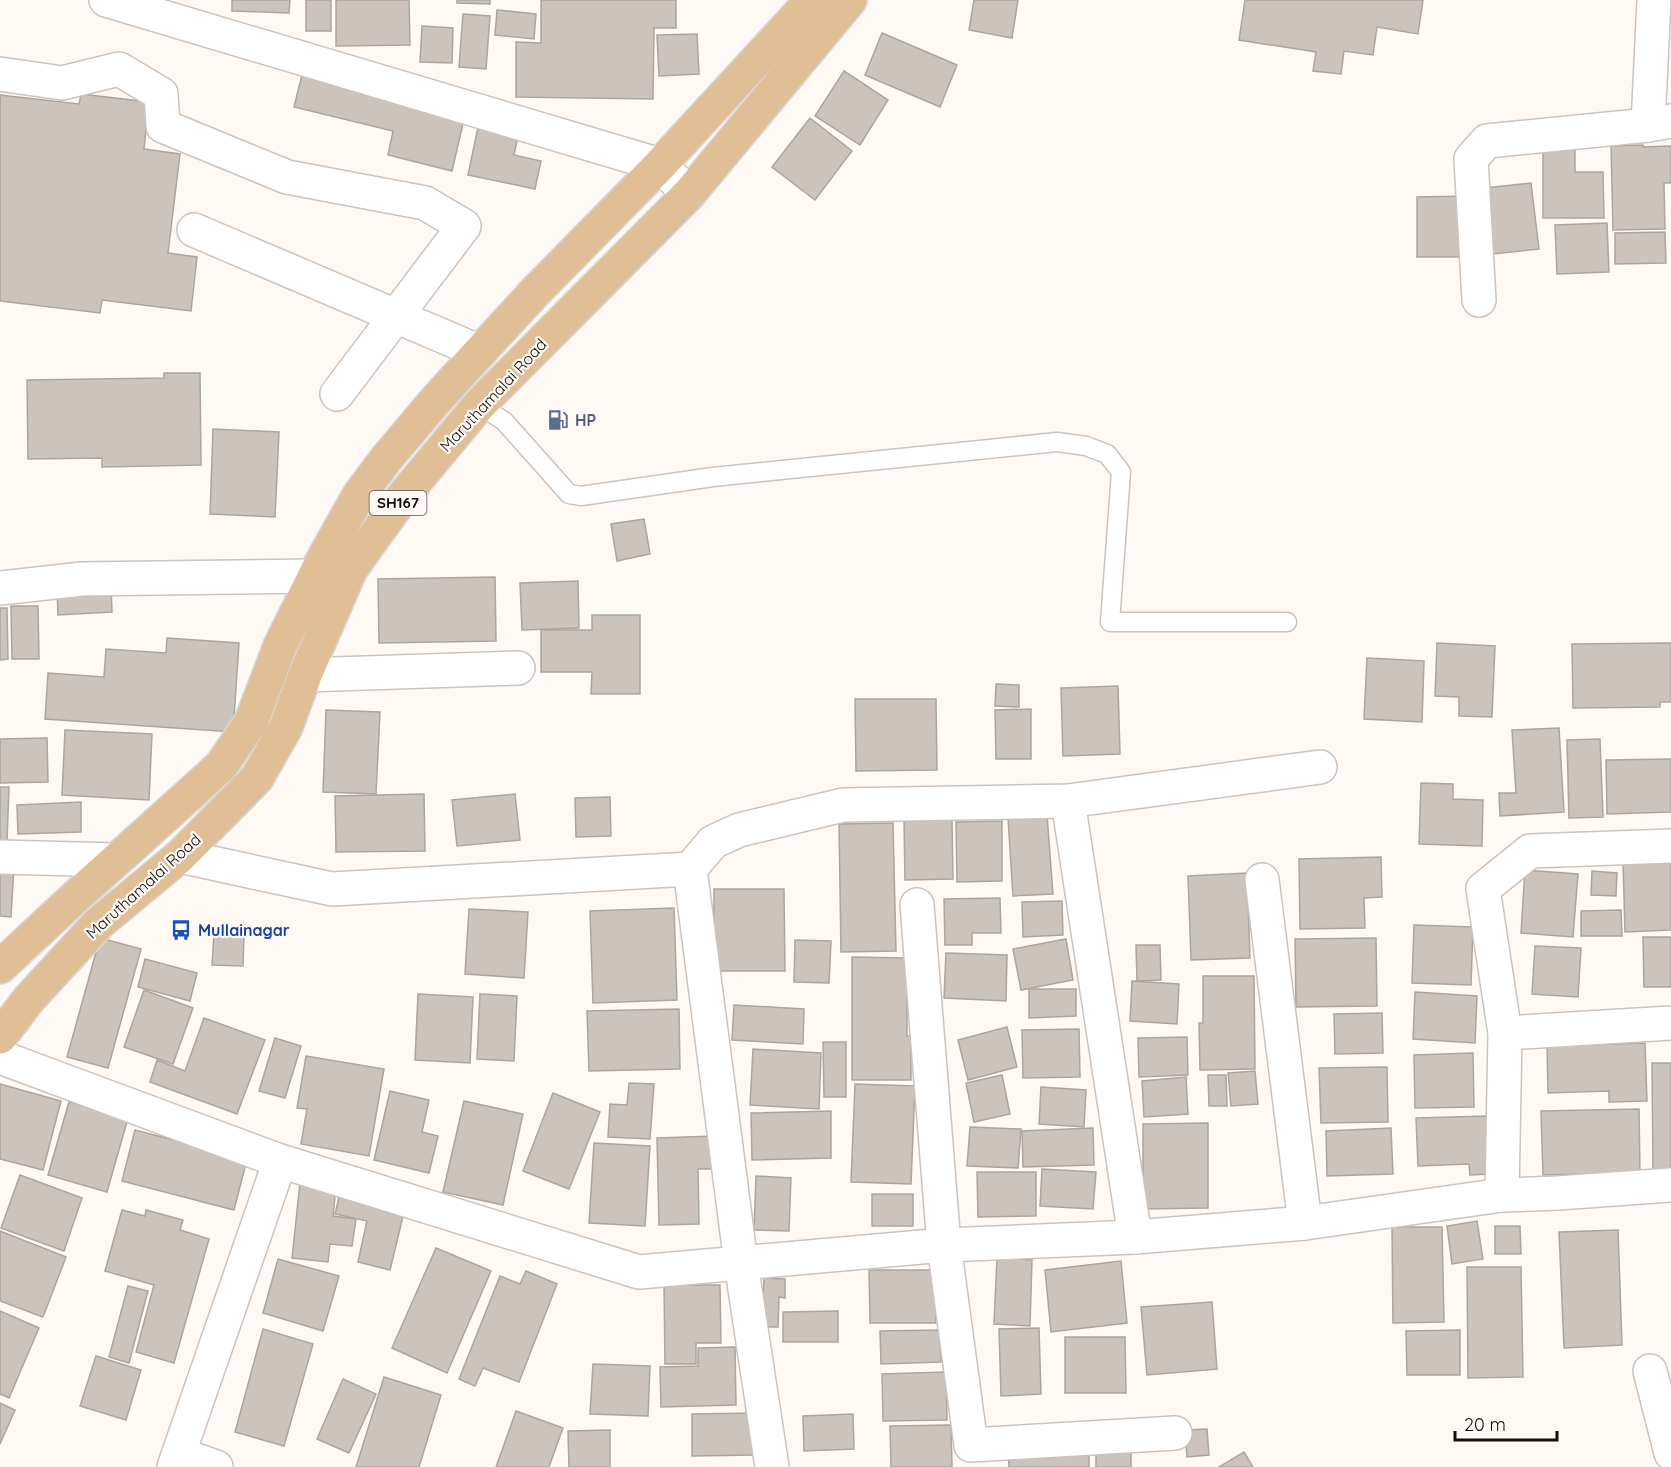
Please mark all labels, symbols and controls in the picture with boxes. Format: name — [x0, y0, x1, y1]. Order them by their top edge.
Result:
street label: Maruthamalai Road — [435, 334, 551, 456]
fuel station icon: HP — [546, 408, 570, 432]
place label: HP — [575, 410, 597, 430]
road number: SH167 — [370, 491, 426, 515]
street label: Maruthamalai Road — [81, 829, 205, 943]
bus stop icon: Mullainagar — [169, 918, 193, 942]
place label: Mullainagar — [198, 920, 290, 940]
scale bar — [1455, 1404, 1557, 1442]
text: 20 m — [1464, 1413, 1506, 1436]

